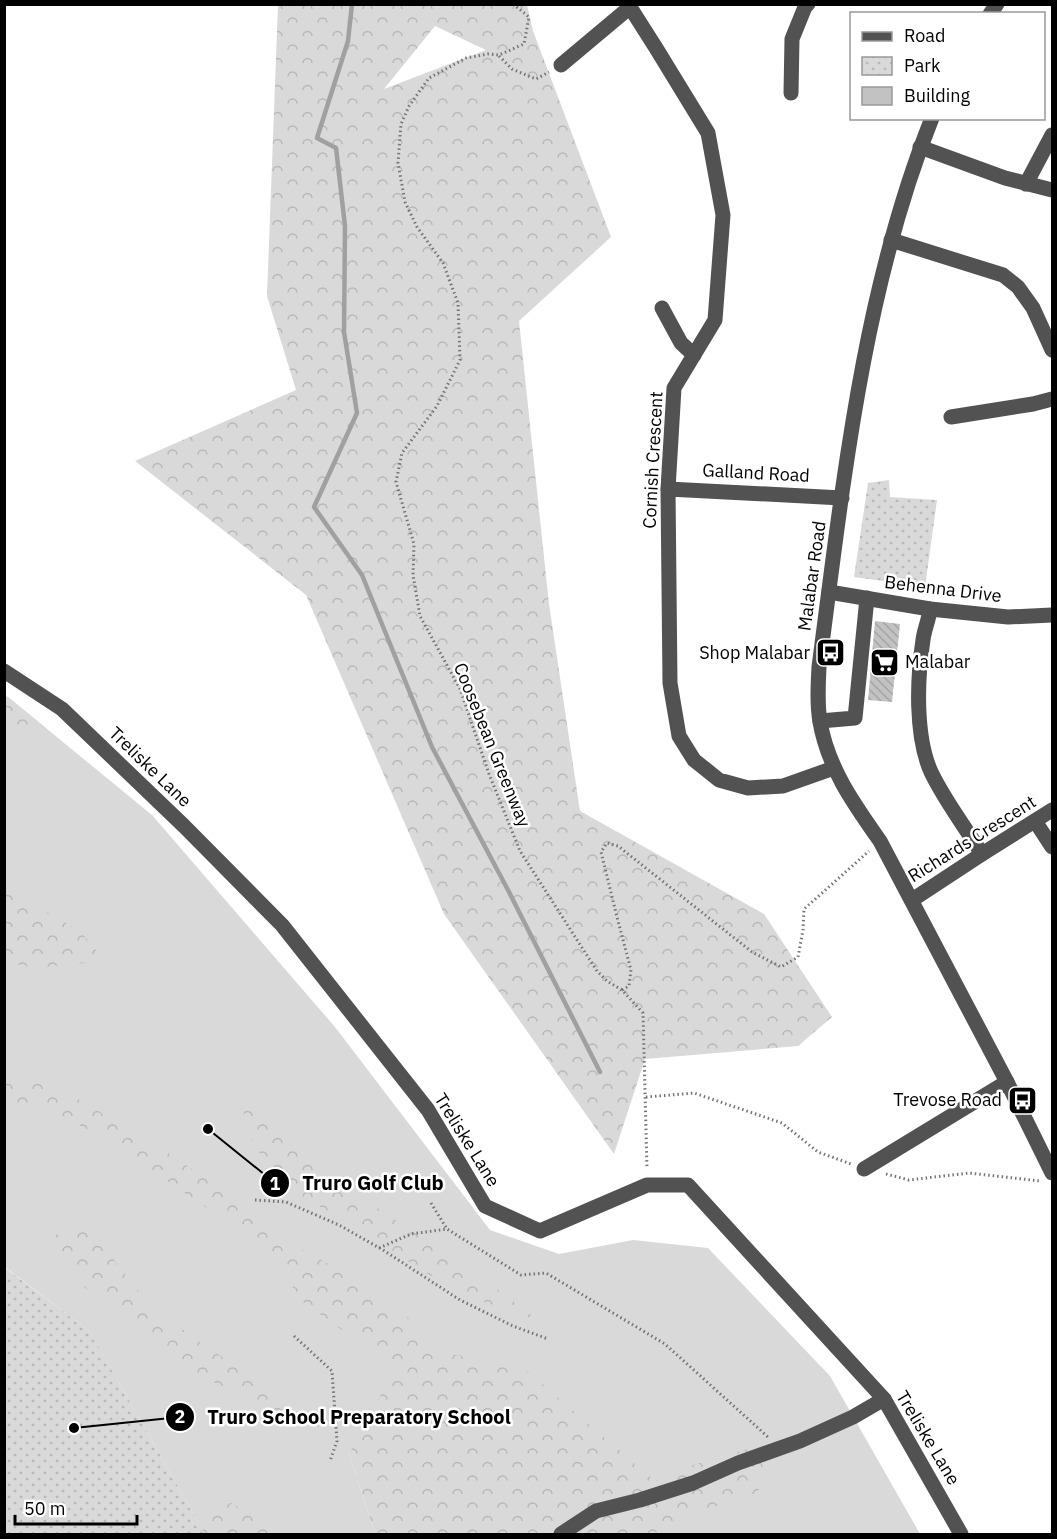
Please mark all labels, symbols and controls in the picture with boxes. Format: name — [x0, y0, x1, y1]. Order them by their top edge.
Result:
legend — [850, 12, 1045, 120]
text: Road — [904, 24, 945, 47]
text: Park — [904, 54, 941, 77]
text: Building — [904, 84, 971, 107]
street label: Cornish Crescent — [637, 391, 668, 529]
street label: Galland Road — [702, 458, 810, 487]
street label: Malabar Road — [792, 519, 831, 633]
street label: Behenna Drive — [883, 570, 1003, 607]
bus stop icon: Shop Malabar — [815, 637, 847, 669]
place label: Shop Malabar — [699, 641, 810, 664]
supermarket icon: Malabar — [868, 646, 900, 678]
place label: Malabar — [905, 650, 971, 673]
street label: Coosebean Greenway — [449, 659, 536, 830]
street label: Treliske Lane — [104, 722, 197, 812]
street label: Richards Crescent — [903, 790, 1040, 887]
bus stop icon: Trevose Road — [1007, 1084, 1039, 1116]
place label: Trevose Road — [893, 1088, 1002, 1111]
street label: Treliske Lane — [430, 1089, 505, 1191]
callout: Truro Golf Club — [260, 1164, 456, 1202]
text: Truro Golf Club — [302, 1169, 444, 1196]
text: 1 — [270, 1172, 281, 1195]
street label: Treliske Lane — [891, 1386, 966, 1489]
callout: Truro School Preparatory School — [165, 1398, 523, 1436]
text: Truro School Preparatory School — [207, 1403, 511, 1430]
text: 2 — [175, 1405, 185, 1428]
scale bar — [15, 1488, 136, 1526]
text: 50 m — [24, 1497, 66, 1520]

